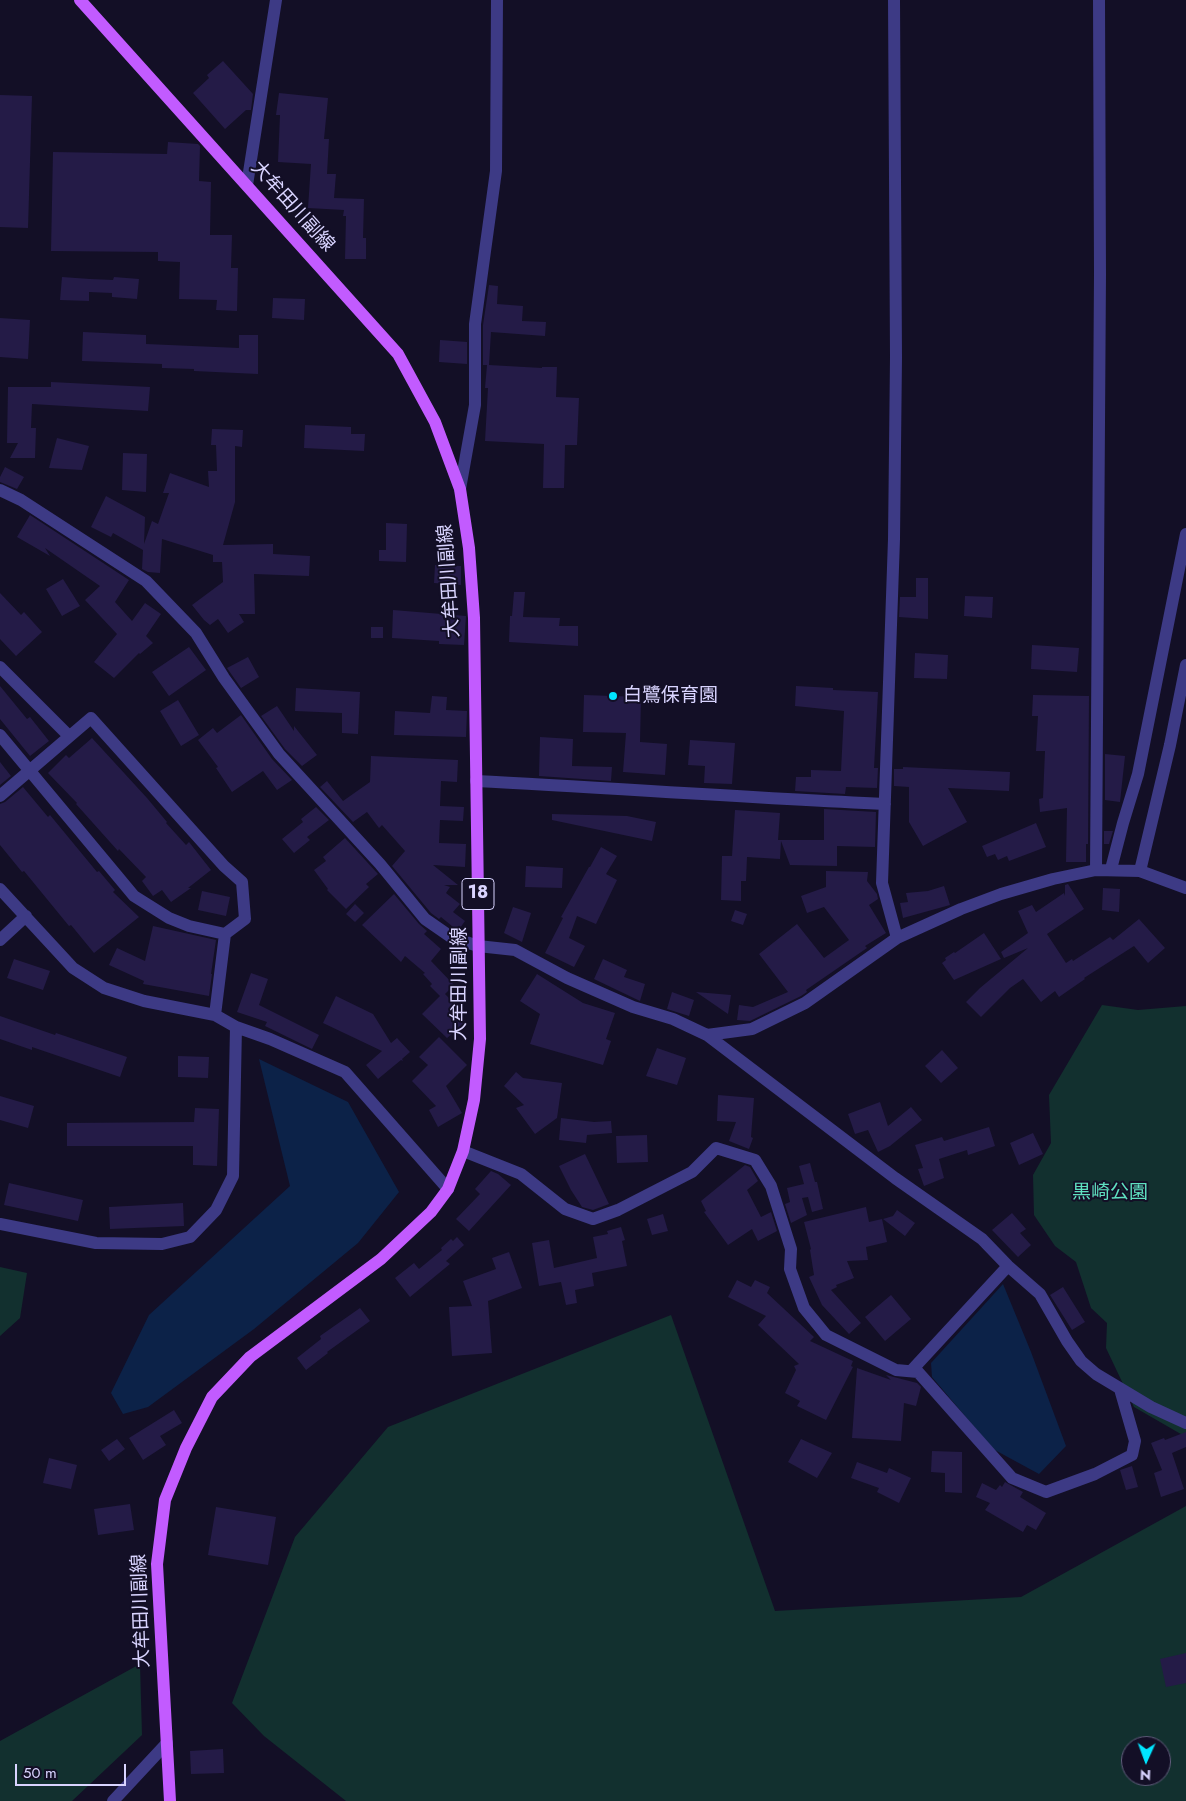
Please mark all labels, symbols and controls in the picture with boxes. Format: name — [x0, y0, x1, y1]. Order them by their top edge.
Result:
street label: 大牟田川副線 — [245, 157, 339, 257]
street label: 大牟田川副線 — [435, 523, 465, 639]
place label: 白鷺保育園 — [623, 685, 718, 707]
marker: 白鷺保育園 — [607, 690, 619, 702]
road number: 18 — [462, 879, 494, 910]
street label: 大牟田川副線 — [449, 927, 471, 1041]
park label: 黒崎公園 — [1072, 1182, 1148, 1204]
street label: 大牟田川副線 — [129, 1554, 155, 1668]
north arrow — [1121, 1736, 1171, 1786]
scale bar — [18, 1754, 129, 1786]
text: 50 m — [23, 1762, 57, 1784]
text: N — [1140, 1765, 1151, 1785]

